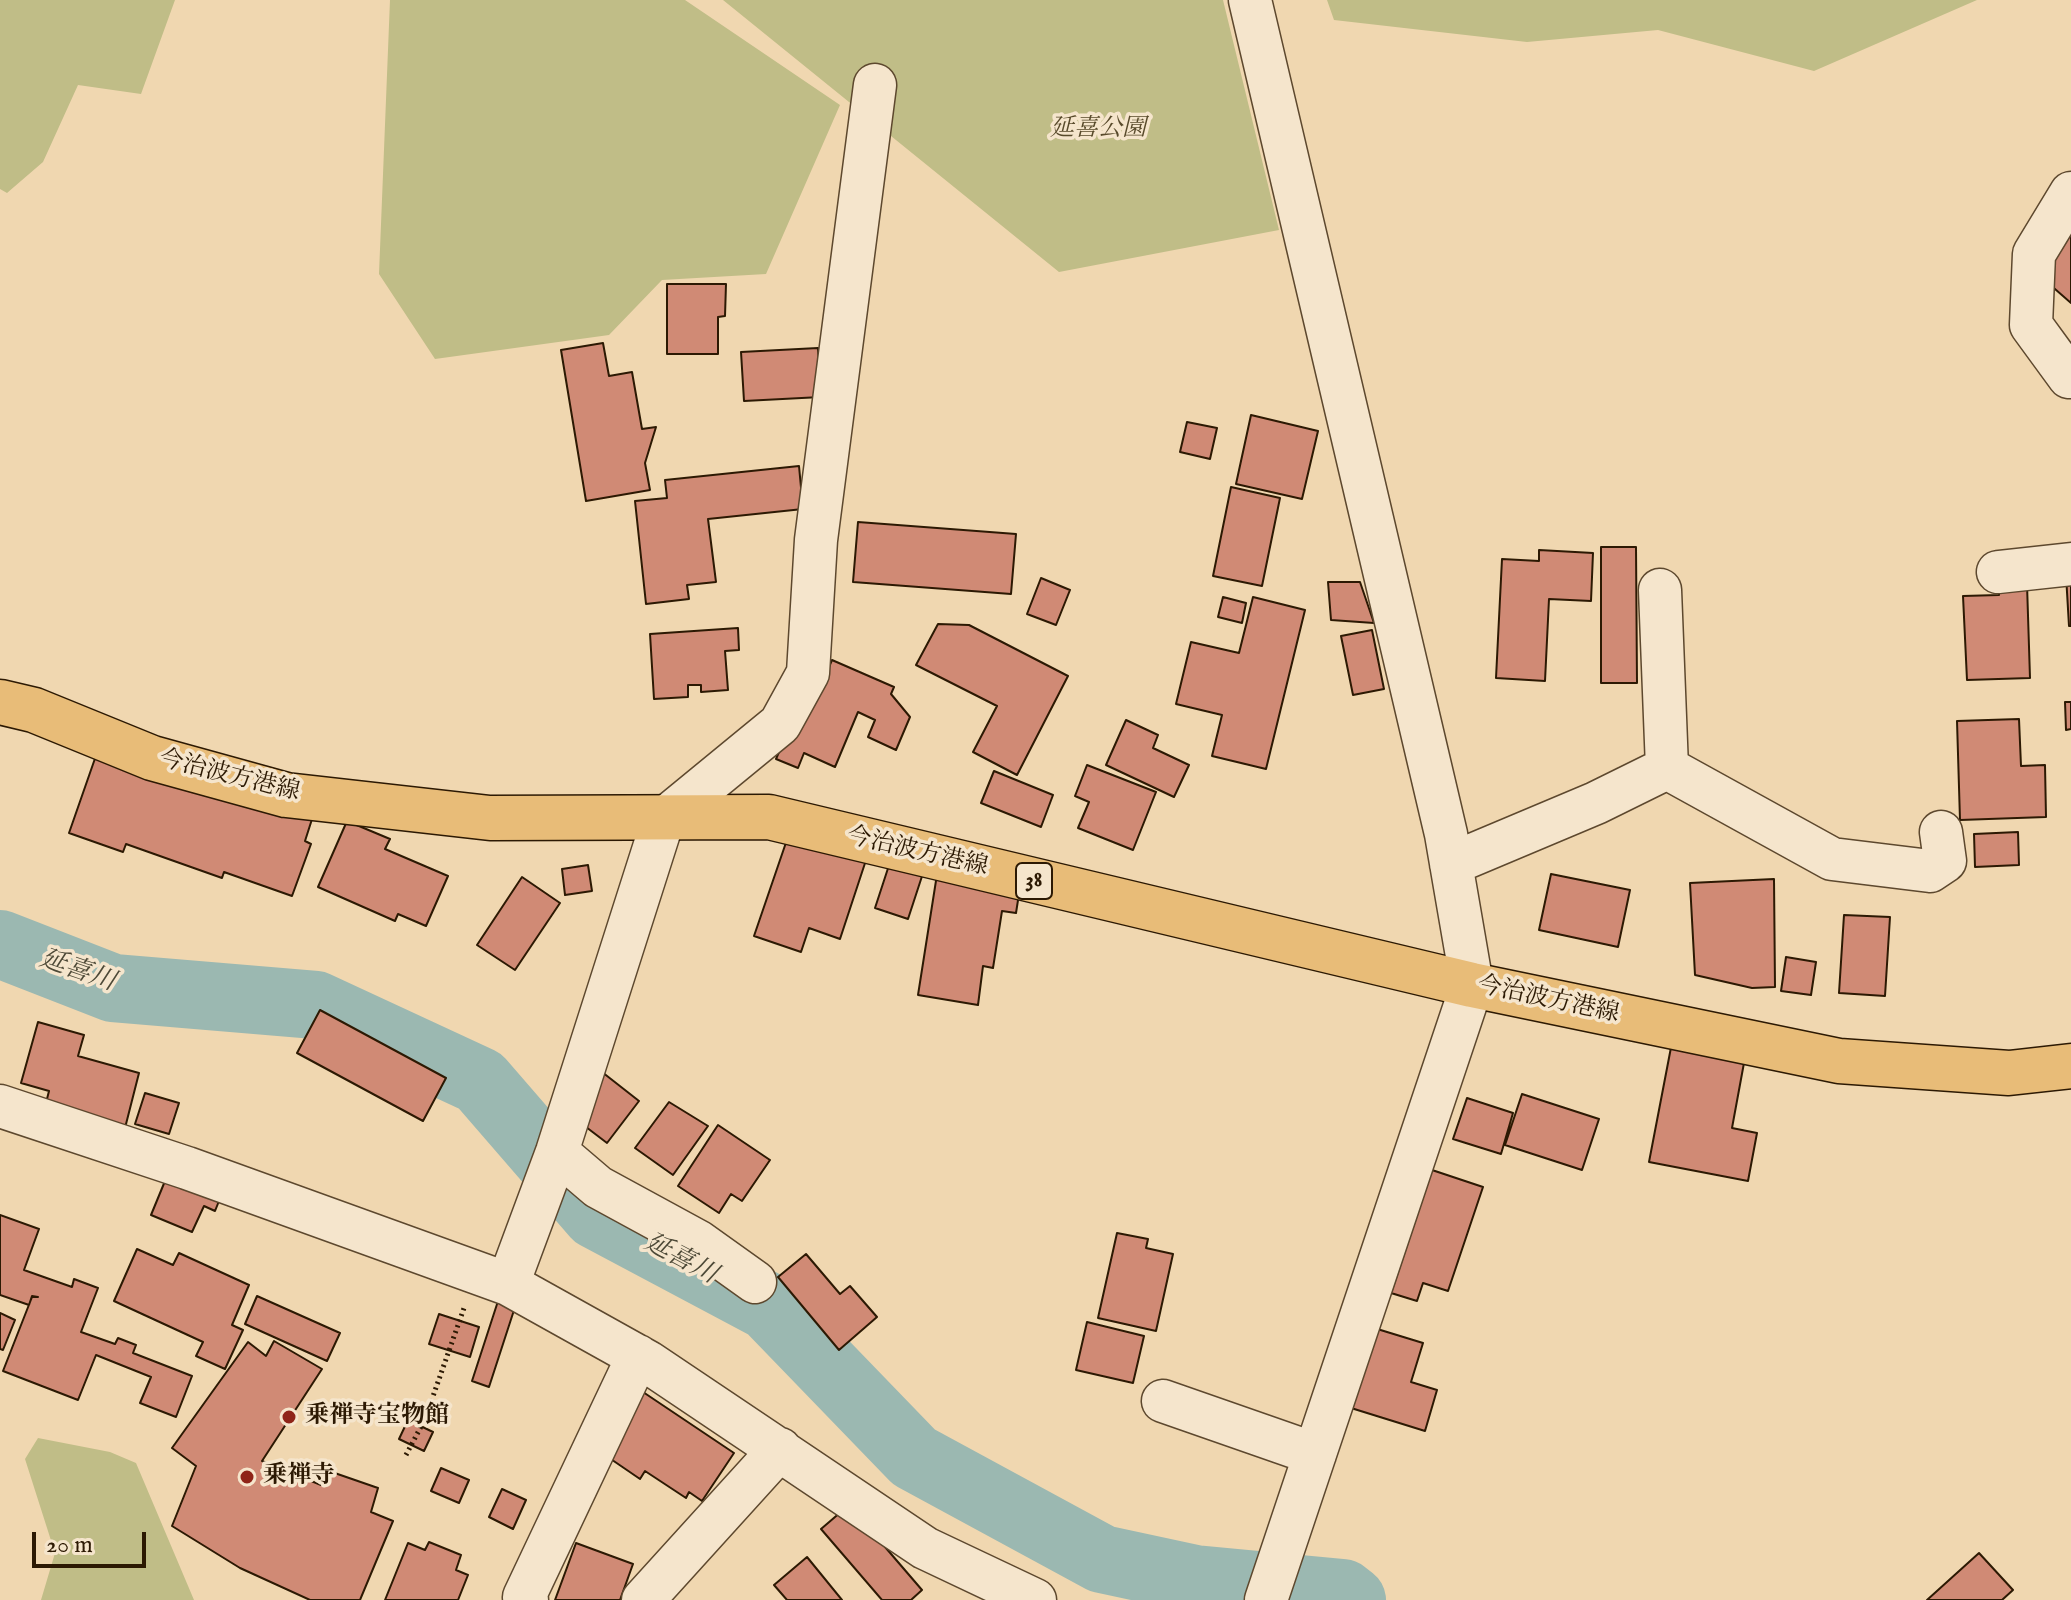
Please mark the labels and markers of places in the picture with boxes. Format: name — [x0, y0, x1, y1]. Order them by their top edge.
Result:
place label: 乗禅寺宝物館 — [305, 1403, 449, 1431]
marker: 乗禅寺宝物館 — [280, 1408, 298, 1426]
place label: 乗禅寺 — [263, 1463, 335, 1491]
marker: 乗禅寺 — [238, 1468, 256, 1486]

